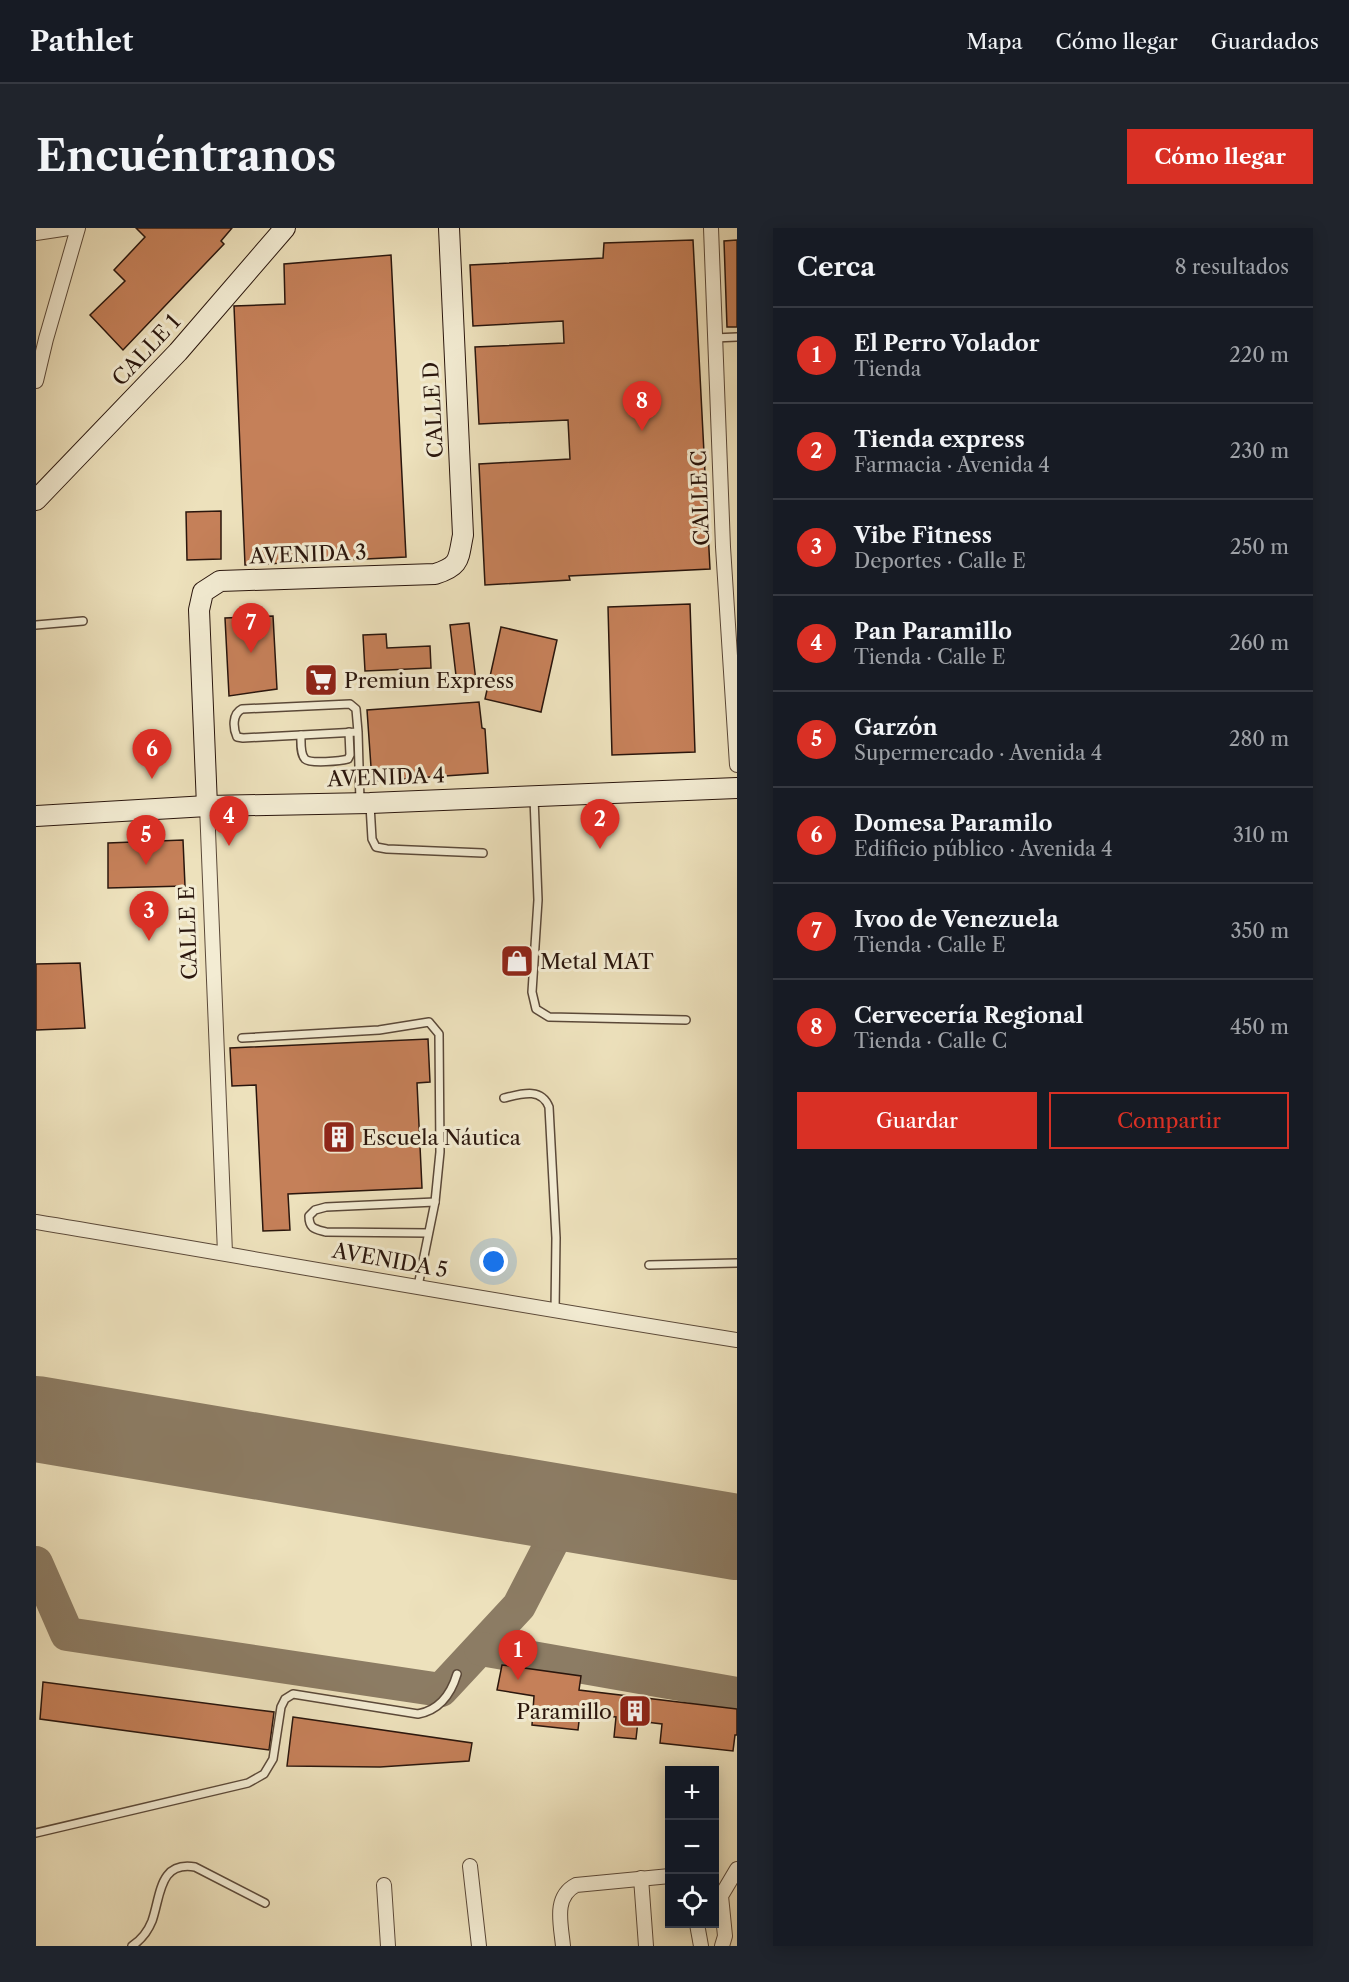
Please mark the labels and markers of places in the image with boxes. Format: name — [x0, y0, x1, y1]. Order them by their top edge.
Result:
pin: 8 — [622, 382, 662, 431]
pin: 7 — [232, 604, 270, 653]
supermarket icon: Premiun Express — [303, 662, 339, 698]
place label: Premiun Express — [344, 668, 514, 693]
pin: 6 — [132, 730, 172, 779]
pin: 4 — [210, 796, 248, 846]
pin: 2 — [580, 800, 620, 849]
pin: 5 — [126, 816, 166, 865]
pin: 3 — [130, 892, 168, 941]
shop icon: Metal MAT — [499, 943, 535, 979]
place label: Metal MAT — [540, 949, 654, 974]
building icon: Escuela Náutica — [321, 1119, 357, 1155]
place label: Escuela Náutica — [362, 1125, 522, 1150]
pin: 1 — [498, 1630, 538, 1680]
building icon: Paramillo — [617, 1693, 653, 1729]
place label: Paramillo — [516, 1699, 612, 1724]

